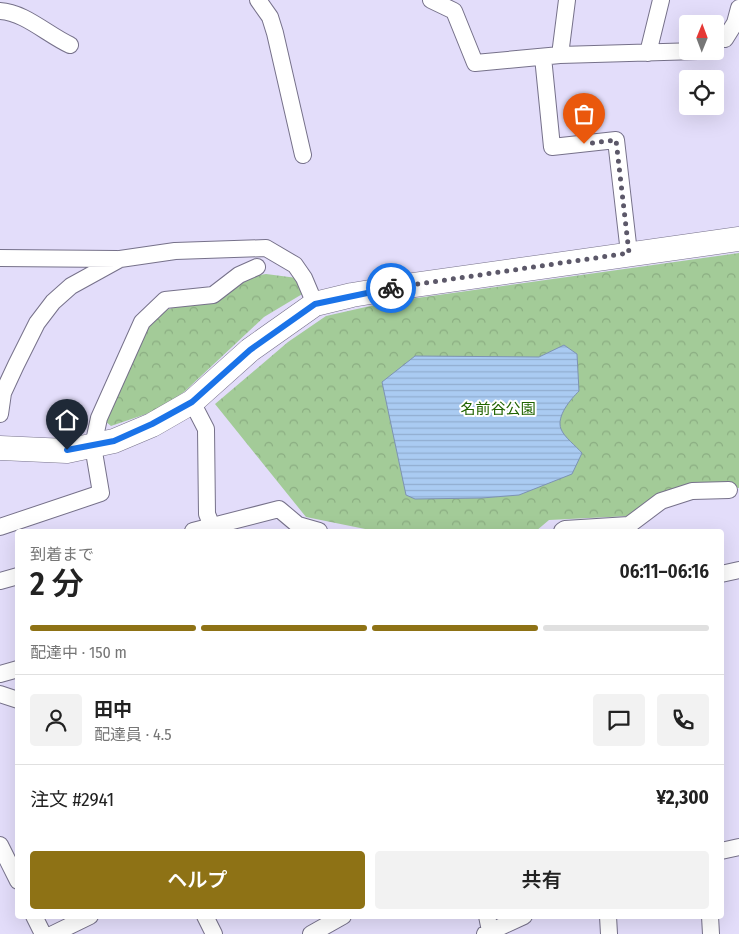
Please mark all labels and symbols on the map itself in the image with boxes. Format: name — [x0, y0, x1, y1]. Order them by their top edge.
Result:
north arrow — [679, 15, 724, 60]
pin — [563, 93, 605, 144]
courier — [366, 263, 416, 313]
pin — [46, 399, 88, 450]
park label: 名前谷公園 — [460, 400, 536, 418]

